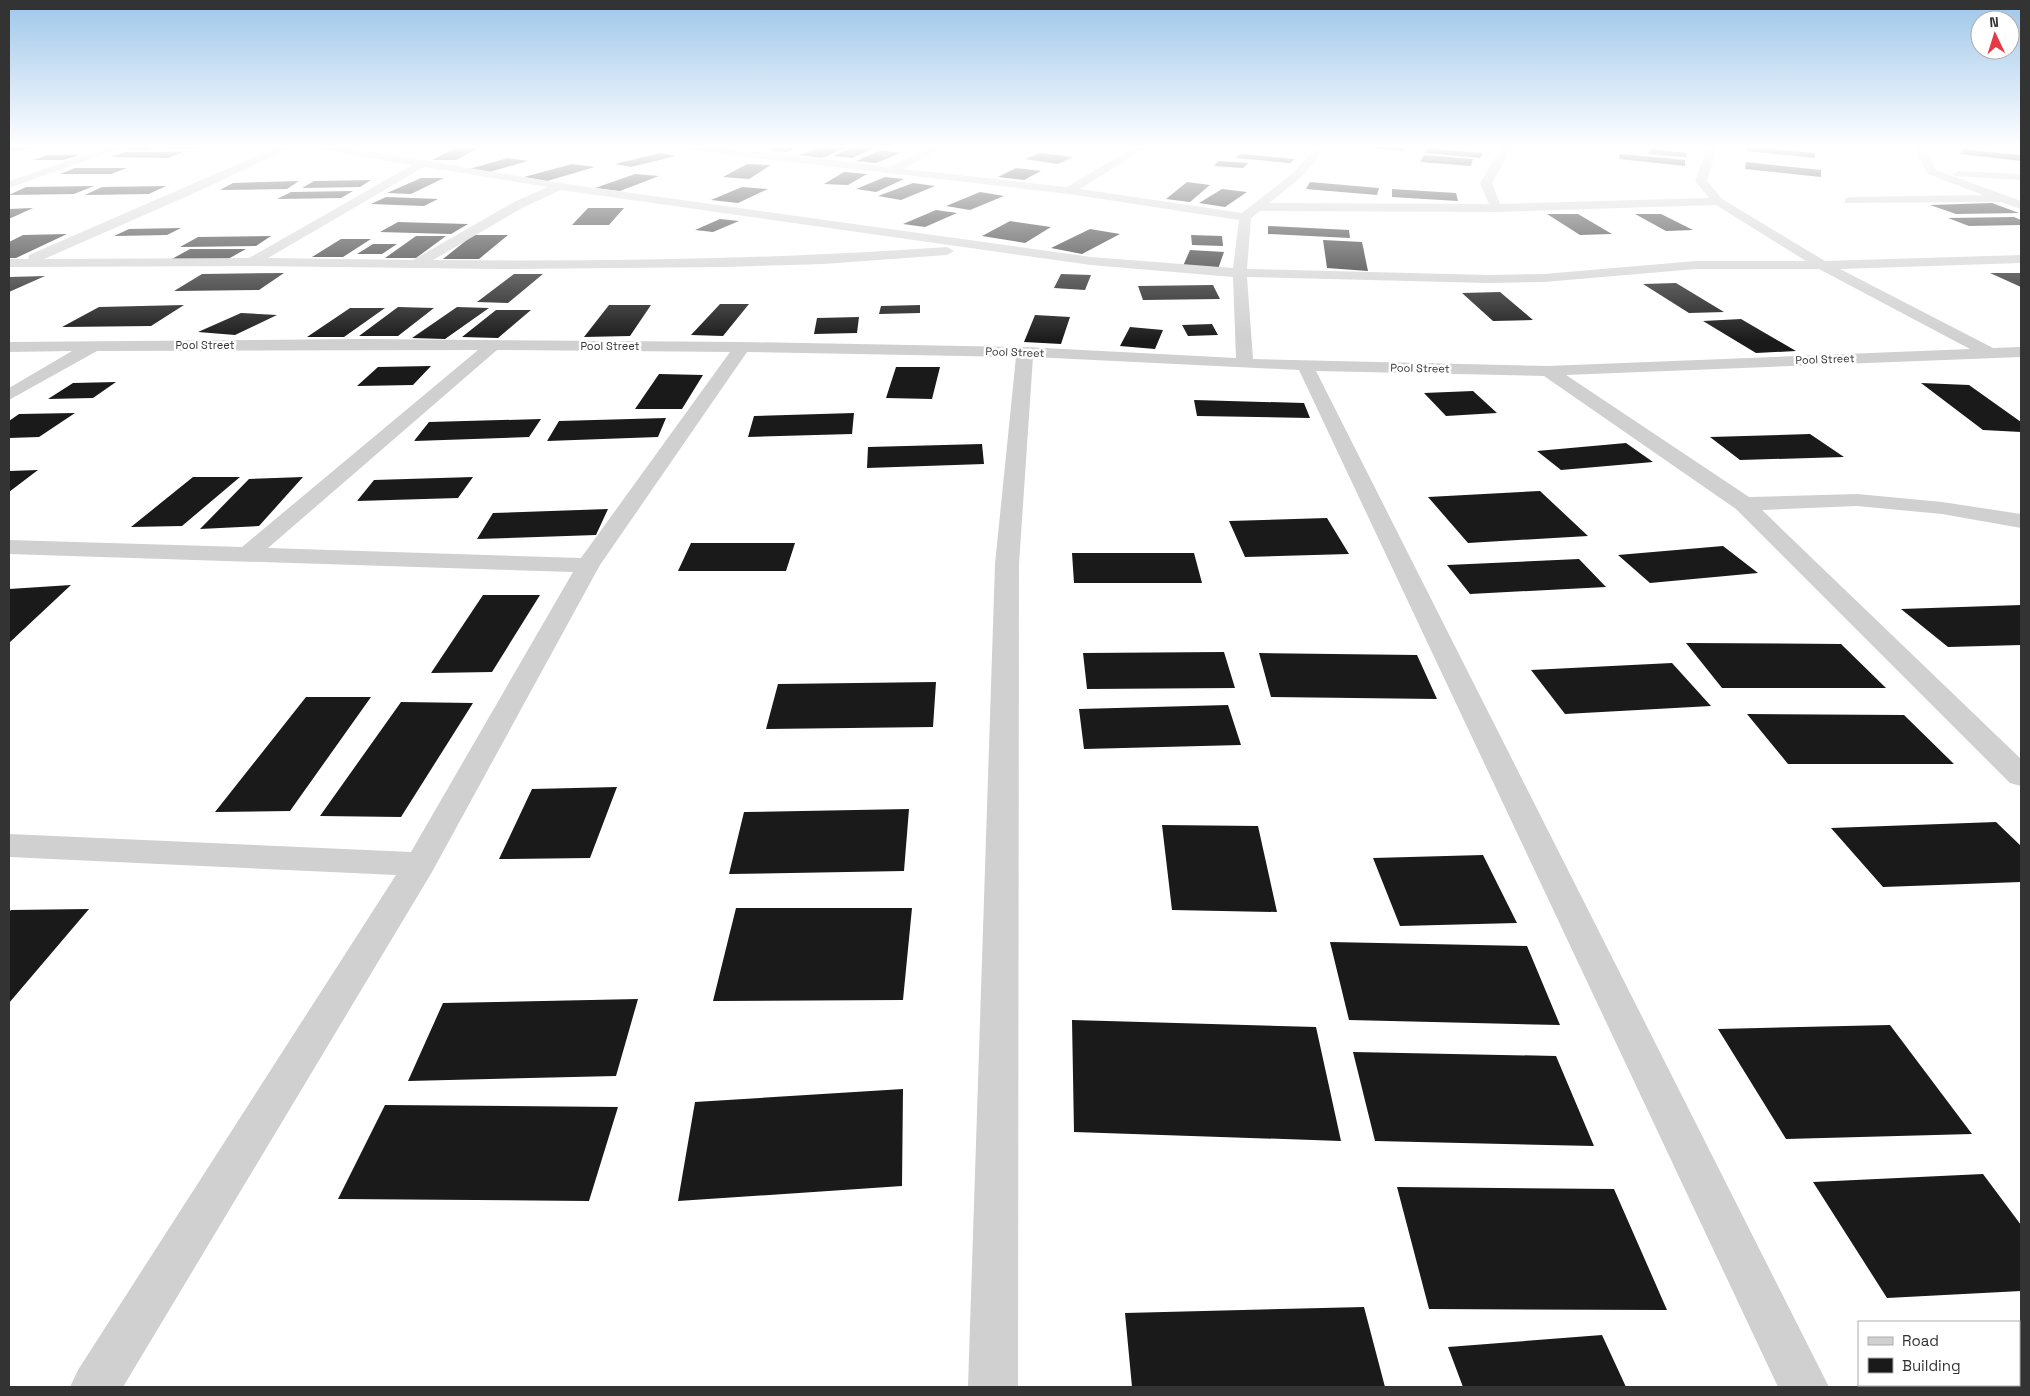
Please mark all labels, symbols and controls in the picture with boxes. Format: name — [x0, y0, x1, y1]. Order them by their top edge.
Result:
north arrow — [1970, 10, 2020, 60]
text: N — [1989, 13, 1999, 31]
street label: Pool Street — [175, 338, 235, 352]
street label: Pool Street — [580, 339, 640, 353]
street label: Pool Street — [985, 344, 1045, 360]
street label: Pool Street — [1795, 351, 1855, 367]
street label: Pool Street — [1390, 360, 1450, 376]
legend — [1858, 1321, 2020, 1386]
text: Road — [1902, 1331, 1939, 1350]
text: Building — [1902, 1356, 1961, 1375]

